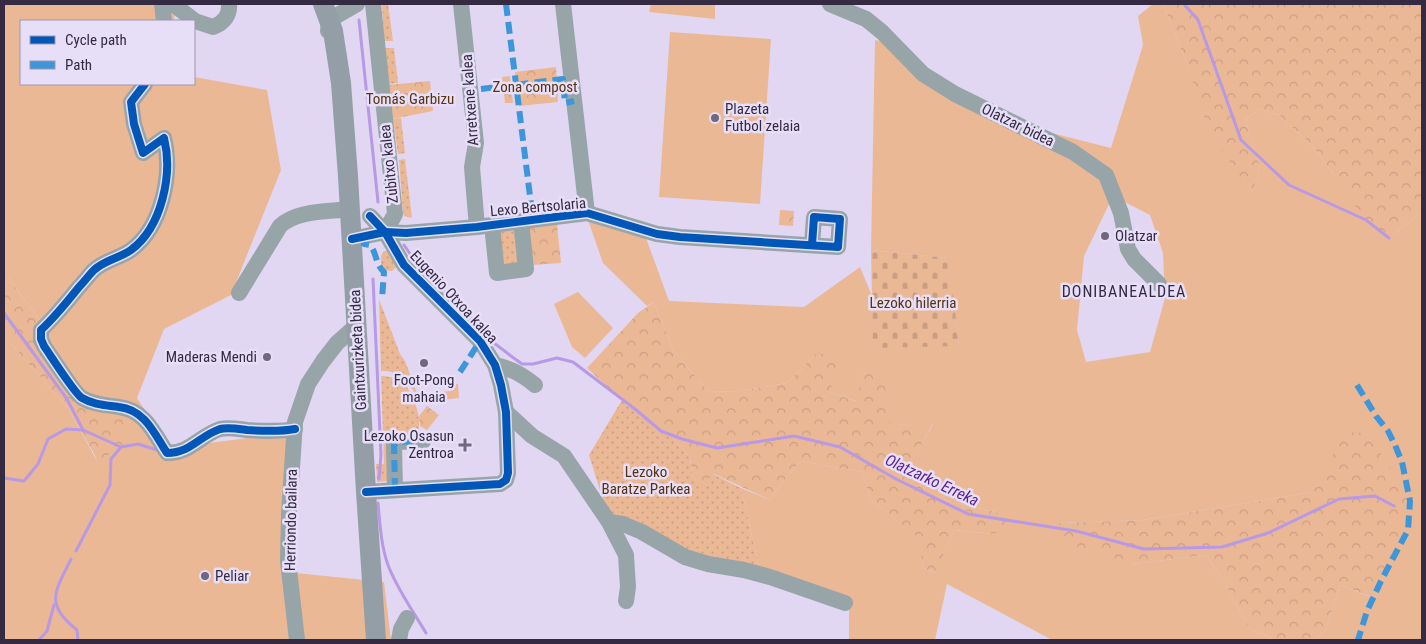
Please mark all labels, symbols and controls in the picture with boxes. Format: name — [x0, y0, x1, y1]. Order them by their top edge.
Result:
legend — [20, 20, 195, 85]
text: Cycle path — [65, 31, 127, 49]
street label: Arretxene kalea — [458, 54, 482, 146]
text: Path — [65, 56, 92, 74]
park label: Zona compost — [492, 78, 578, 96]
park label: Tomás Garbizu — [366, 90, 454, 108]
place label: Plazeta Futbol zelaia — [725, 100, 800, 135]
street label: Olatzar bidea — [979, 100, 1057, 150]
marker: Plazeta Futbol zelaia — [709, 112, 721, 124]
street label: Zubitxo kalea — [376, 124, 402, 204]
street label: Lexo Bertsolaria — [489, 194, 587, 220]
place label: Olatzar — [1115, 227, 1158, 245]
marker: Olatzar — [1099, 230, 1111, 242]
street label: Eugenio Otxoa kalea — [406, 247, 502, 347]
district label: DONIBANEALDEA — [1062, 282, 1186, 301]
street label: Gaintxurizketa bidea — [346, 289, 370, 411]
park label: Lezoko hilerria — [870, 294, 956, 312]
place label: Maderas Mendi — [166, 348, 257, 366]
marker: Maderas Mendi — [261, 351, 273, 363]
marker: Foot-Pong mahaia — [418, 357, 430, 369]
place label: Foot-Pong mahaia — [394, 371, 454, 406]
place label: Lezoko Osasun Zentroa — [364, 427, 454, 462]
marker: Lezoko Osasun Zentroa — [458, 438, 472, 452]
water label: Olatzarko Erreka — [882, 450, 982, 510]
park label: Lezoko Baratze Parkea — [601, 463, 691, 498]
street label: Herriondo bailara — [281, 469, 301, 571]
place label: Peliar — [215, 567, 249, 585]
marker: Peliar — [199, 570, 211, 582]

